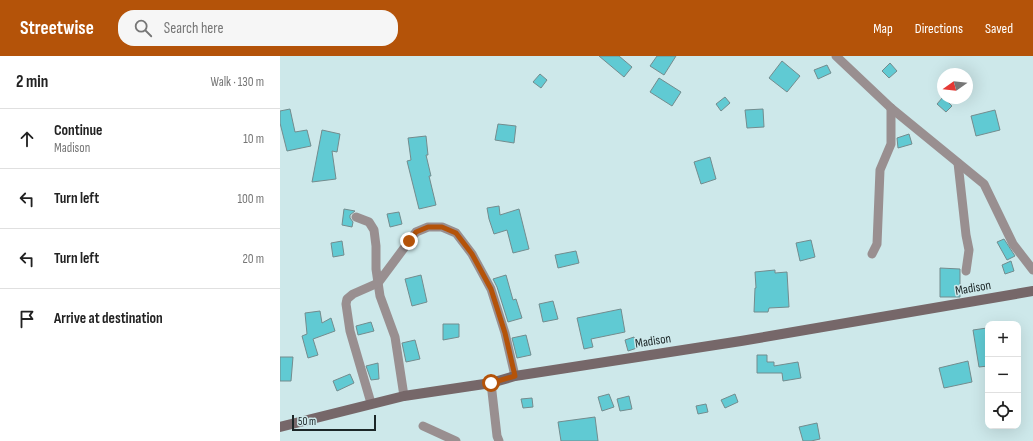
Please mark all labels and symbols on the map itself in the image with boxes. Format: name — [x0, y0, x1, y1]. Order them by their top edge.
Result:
north arrow — [937, 68, 973, 104]
route end — [400, 232, 418, 250]
street label: Madison — [954, 277, 992, 299]
street label: Madison — [634, 330, 672, 352]
route start — [482, 374, 500, 392]
scale bar — [292, 413, 376, 432]

